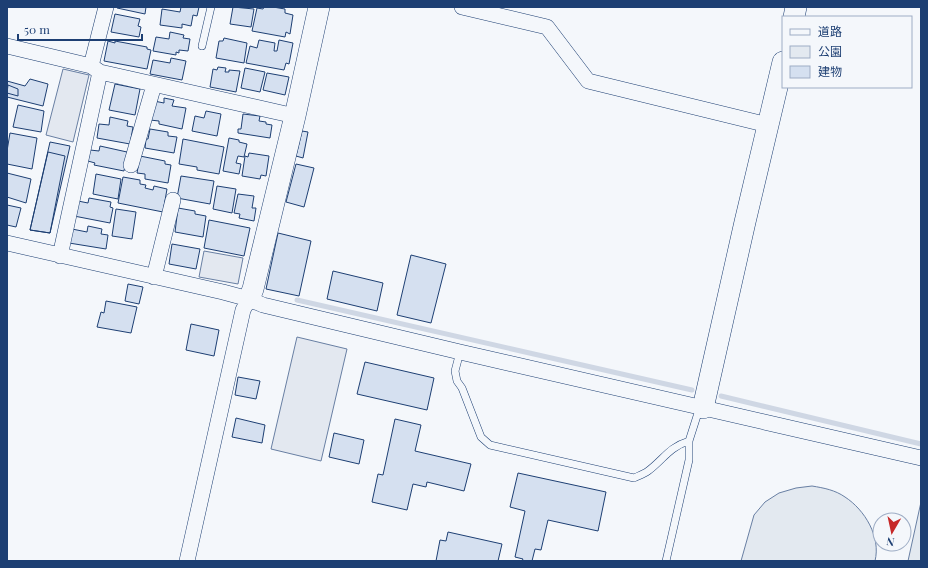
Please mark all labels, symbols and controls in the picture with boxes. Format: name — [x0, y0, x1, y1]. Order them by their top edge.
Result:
scale bar — [18, 16, 142, 42]
legend — [782, 16, 912, 88]
text: 50 m — [24, 21, 50, 37]
text: 道路 — [818, 23, 842, 39]
text: 公園 — [818, 43, 842, 59]
text: 建物 — [818, 63, 842, 79]
north arrow — [872, 512, 912, 552]
text: N — [885, 534, 895, 550]

